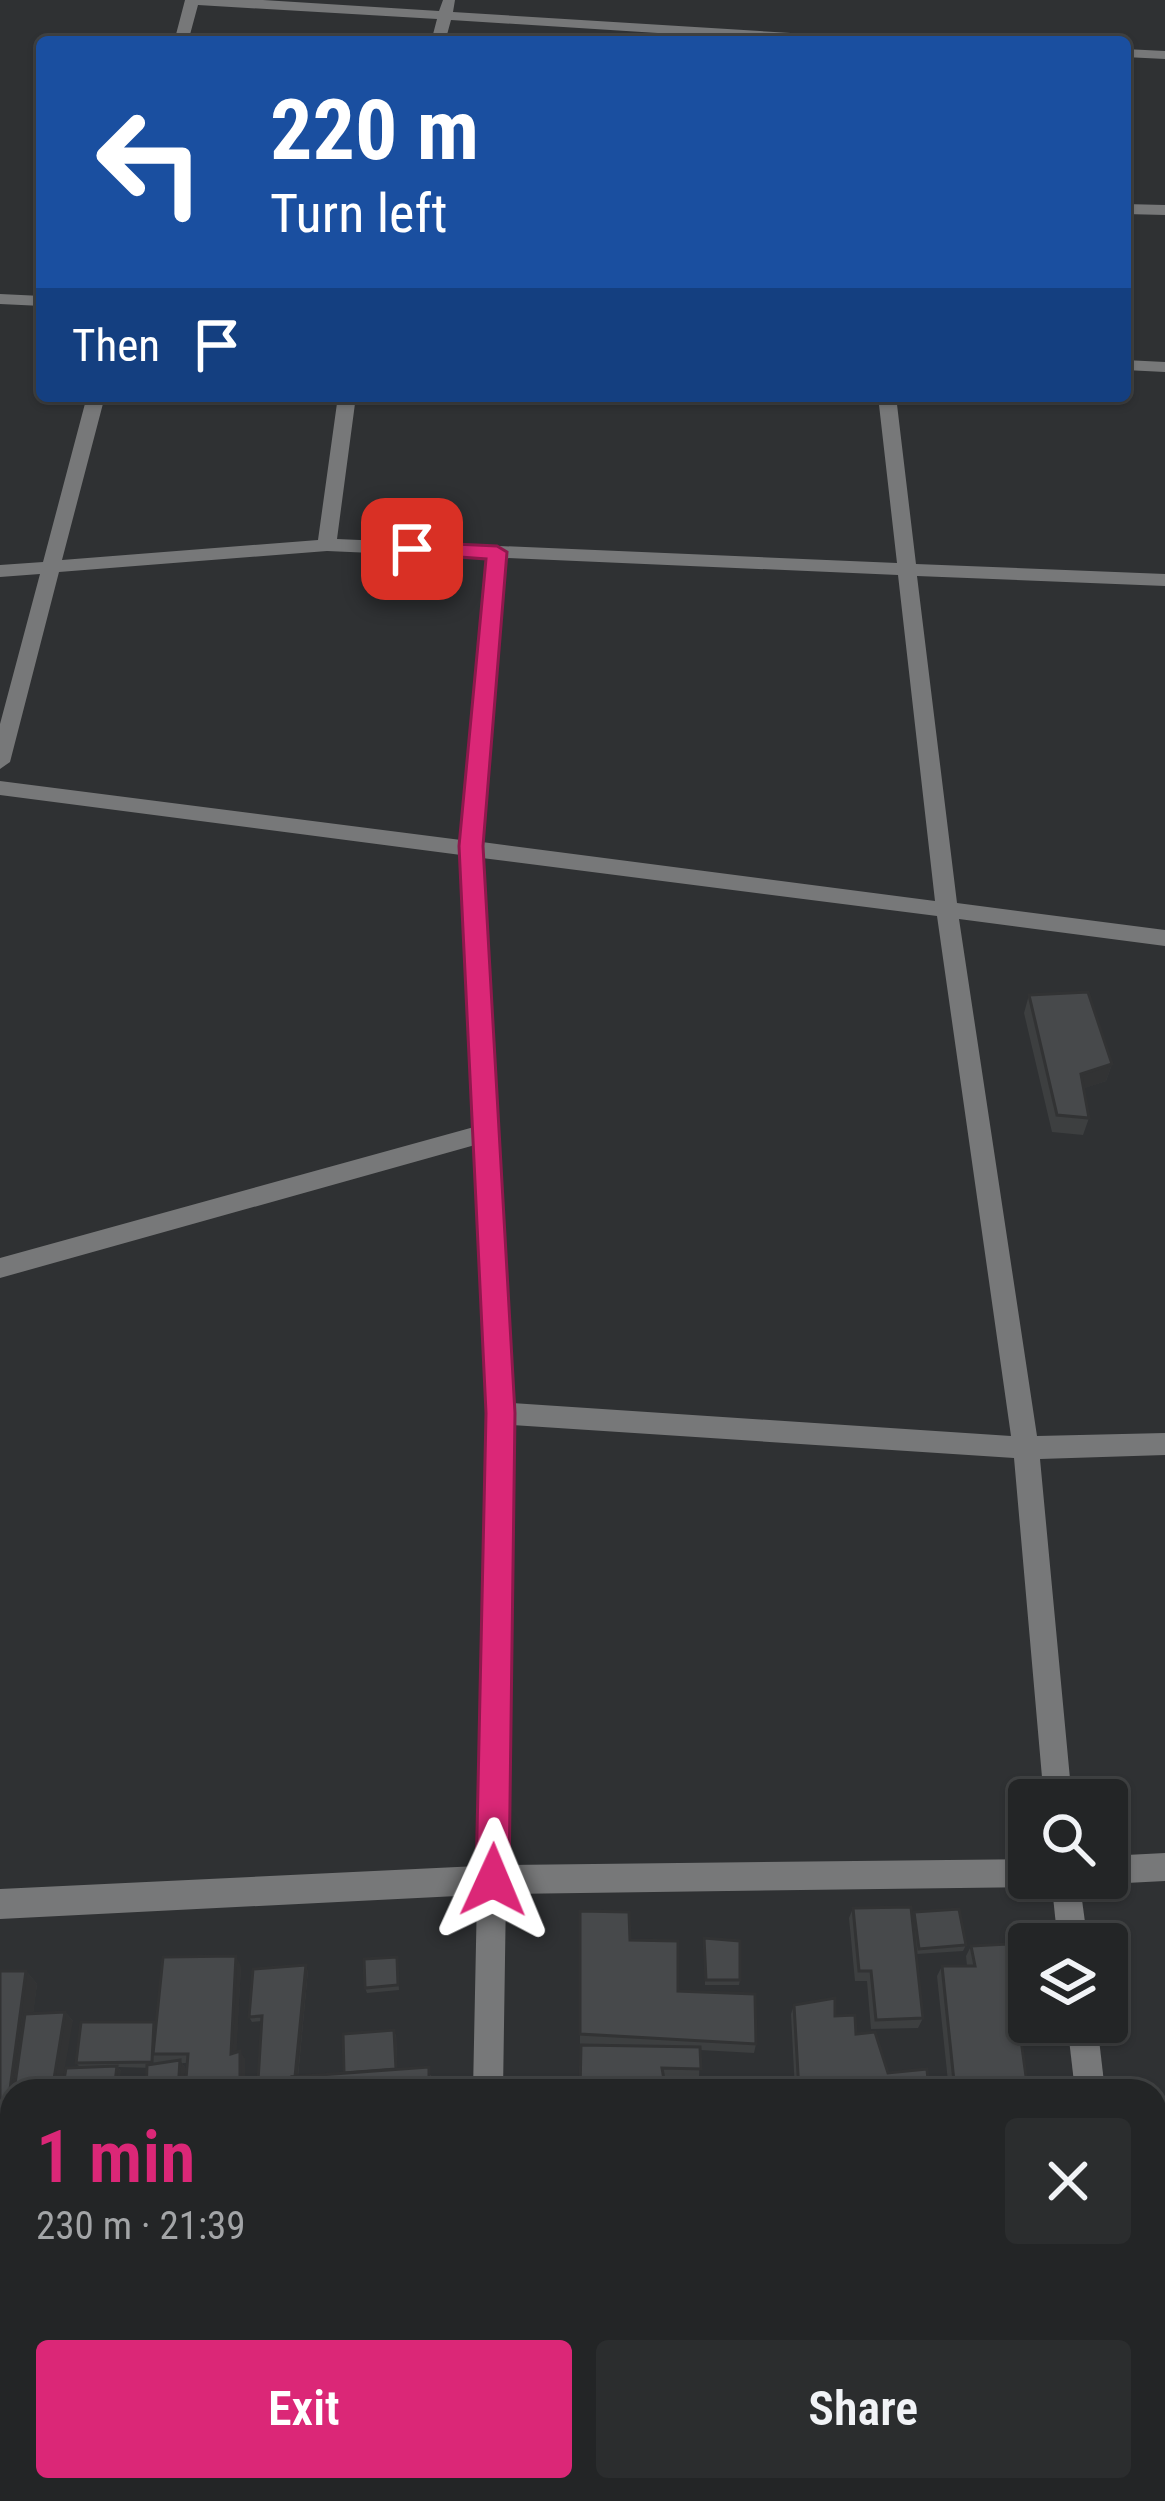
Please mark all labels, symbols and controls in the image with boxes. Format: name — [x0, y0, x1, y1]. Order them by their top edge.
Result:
text: 220 m — [270, 81, 479, 180]
icon: left — [72, 84, 228, 240]
text: Turn left — [270, 182, 447, 245]
icon: arrive — [184, 312, 250, 378]
text: Then — [72, 319, 160, 372]
pin — [361, 498, 463, 600]
icon: arrive — [379, 516, 445, 582]
map controls — [1008, 1779, 1128, 2043]
button: search — [1008, 1779, 1128, 1899]
position arrow — [430, 1817, 556, 1943]
button: layers — [1008, 1923, 1128, 2043]
text: 1 min — [36, 2115, 195, 2200]
button: close — [1005, 2118, 1131, 2244]
text: 230 m · 21:39 — [36, 2203, 246, 2249]
button: Exit — [36, 2340, 572, 2478]
button: Share — [596, 2340, 1131, 2478]

